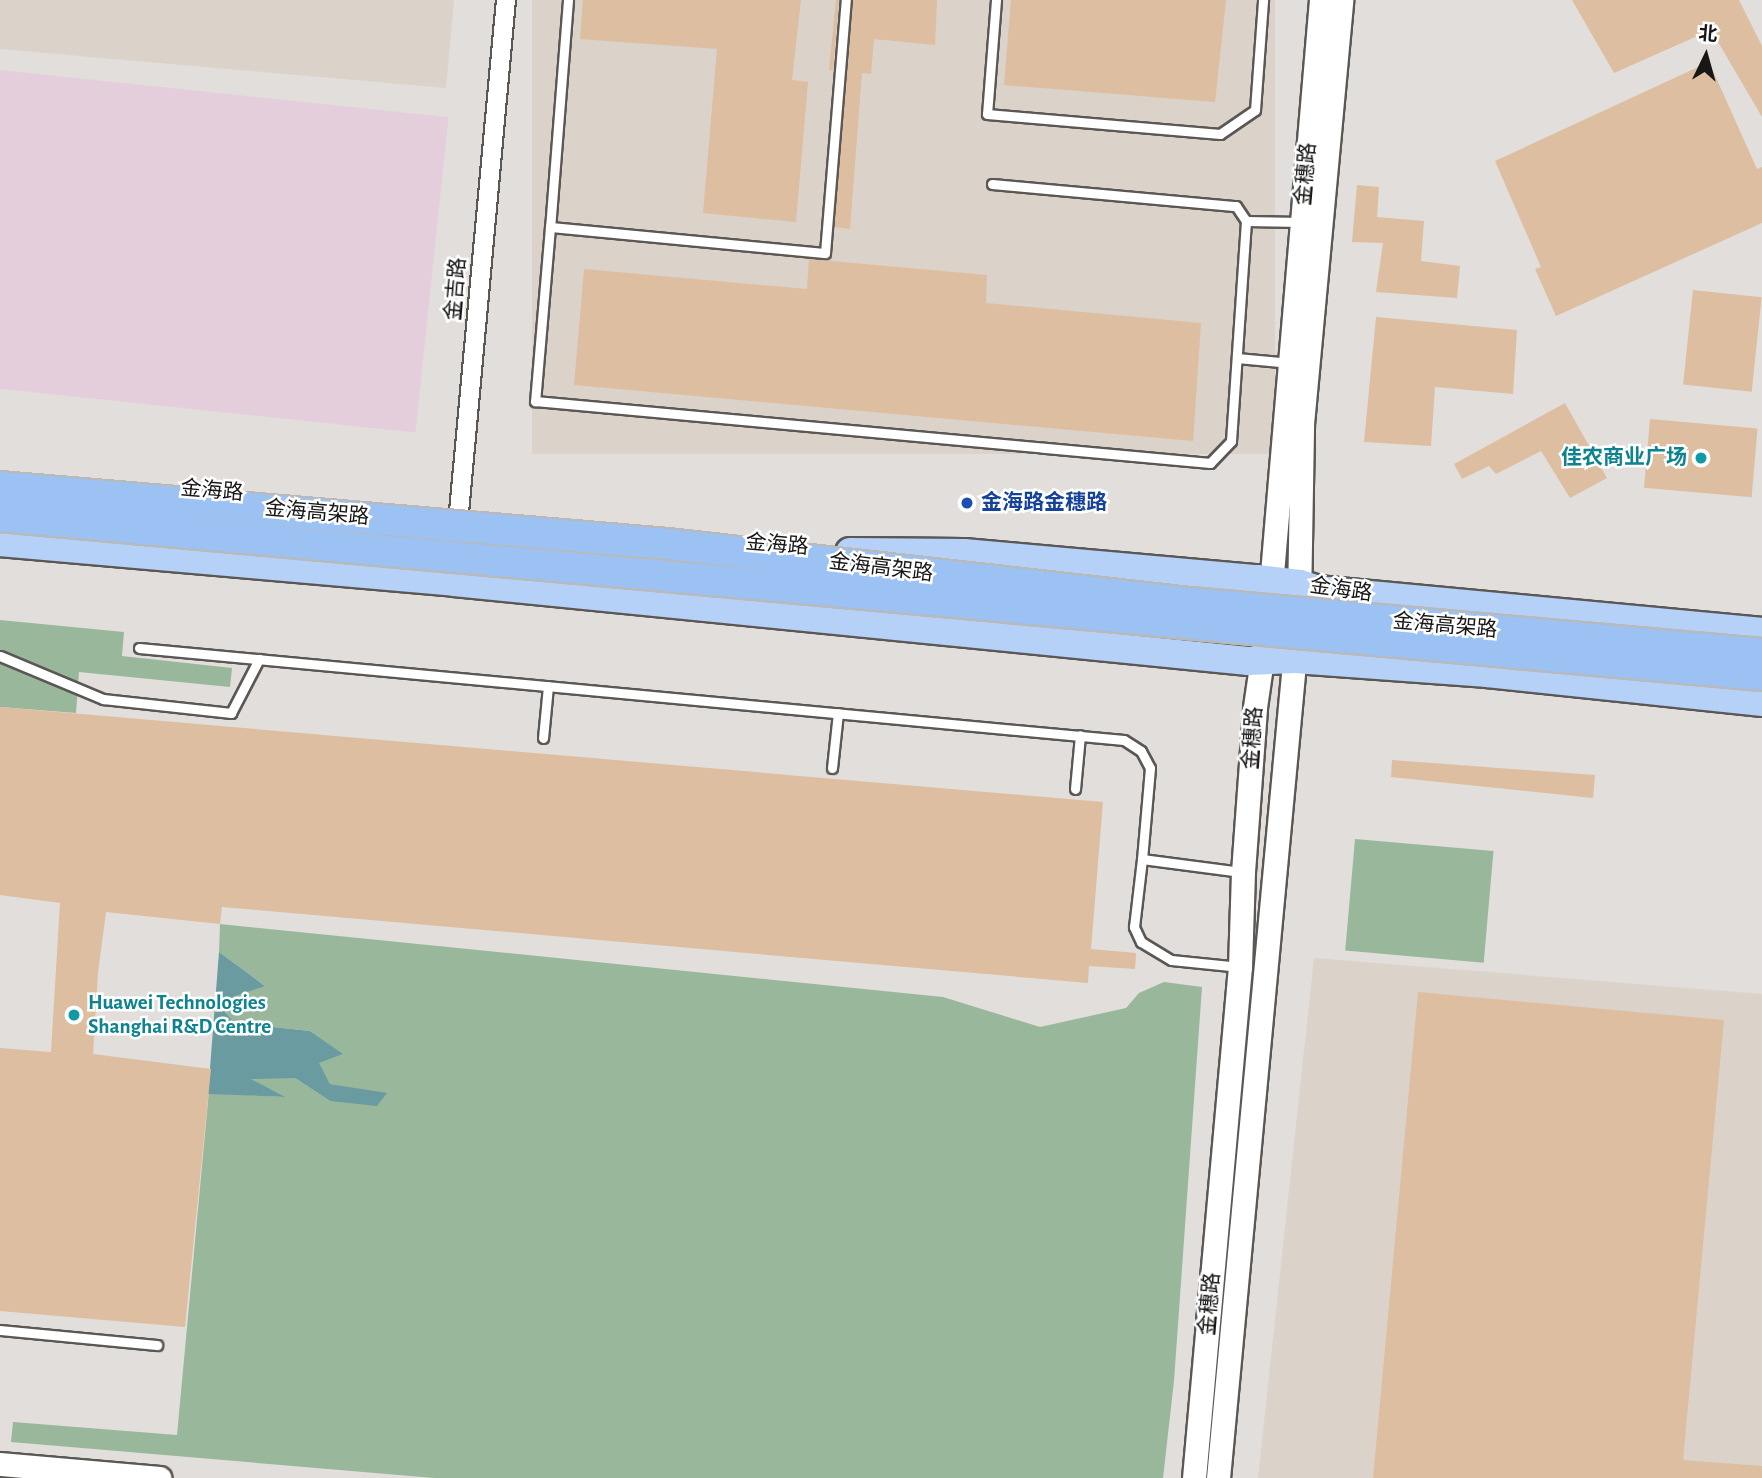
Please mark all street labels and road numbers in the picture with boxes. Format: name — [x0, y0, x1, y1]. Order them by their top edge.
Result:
street label: 金穗路 — [1291, 142, 1321, 206]
street label: 金吉路 — [441, 257, 471, 321]
street label: 金海路 — [180, 476, 244, 506]
street label: 金海高架路 — [264, 496, 370, 530]
street label: 金海路 — [745, 530, 809, 560]
street label: 金海高架路 — [827, 549, 935, 587]
street label: 金海路 — [1308, 573, 1374, 607]
street label: 金海高架路 — [1392, 609, 1498, 643]
street label: 金穗路 — [1238, 706, 1268, 770]
street label: 金穗路 — [1195, 1272, 1225, 1336]

